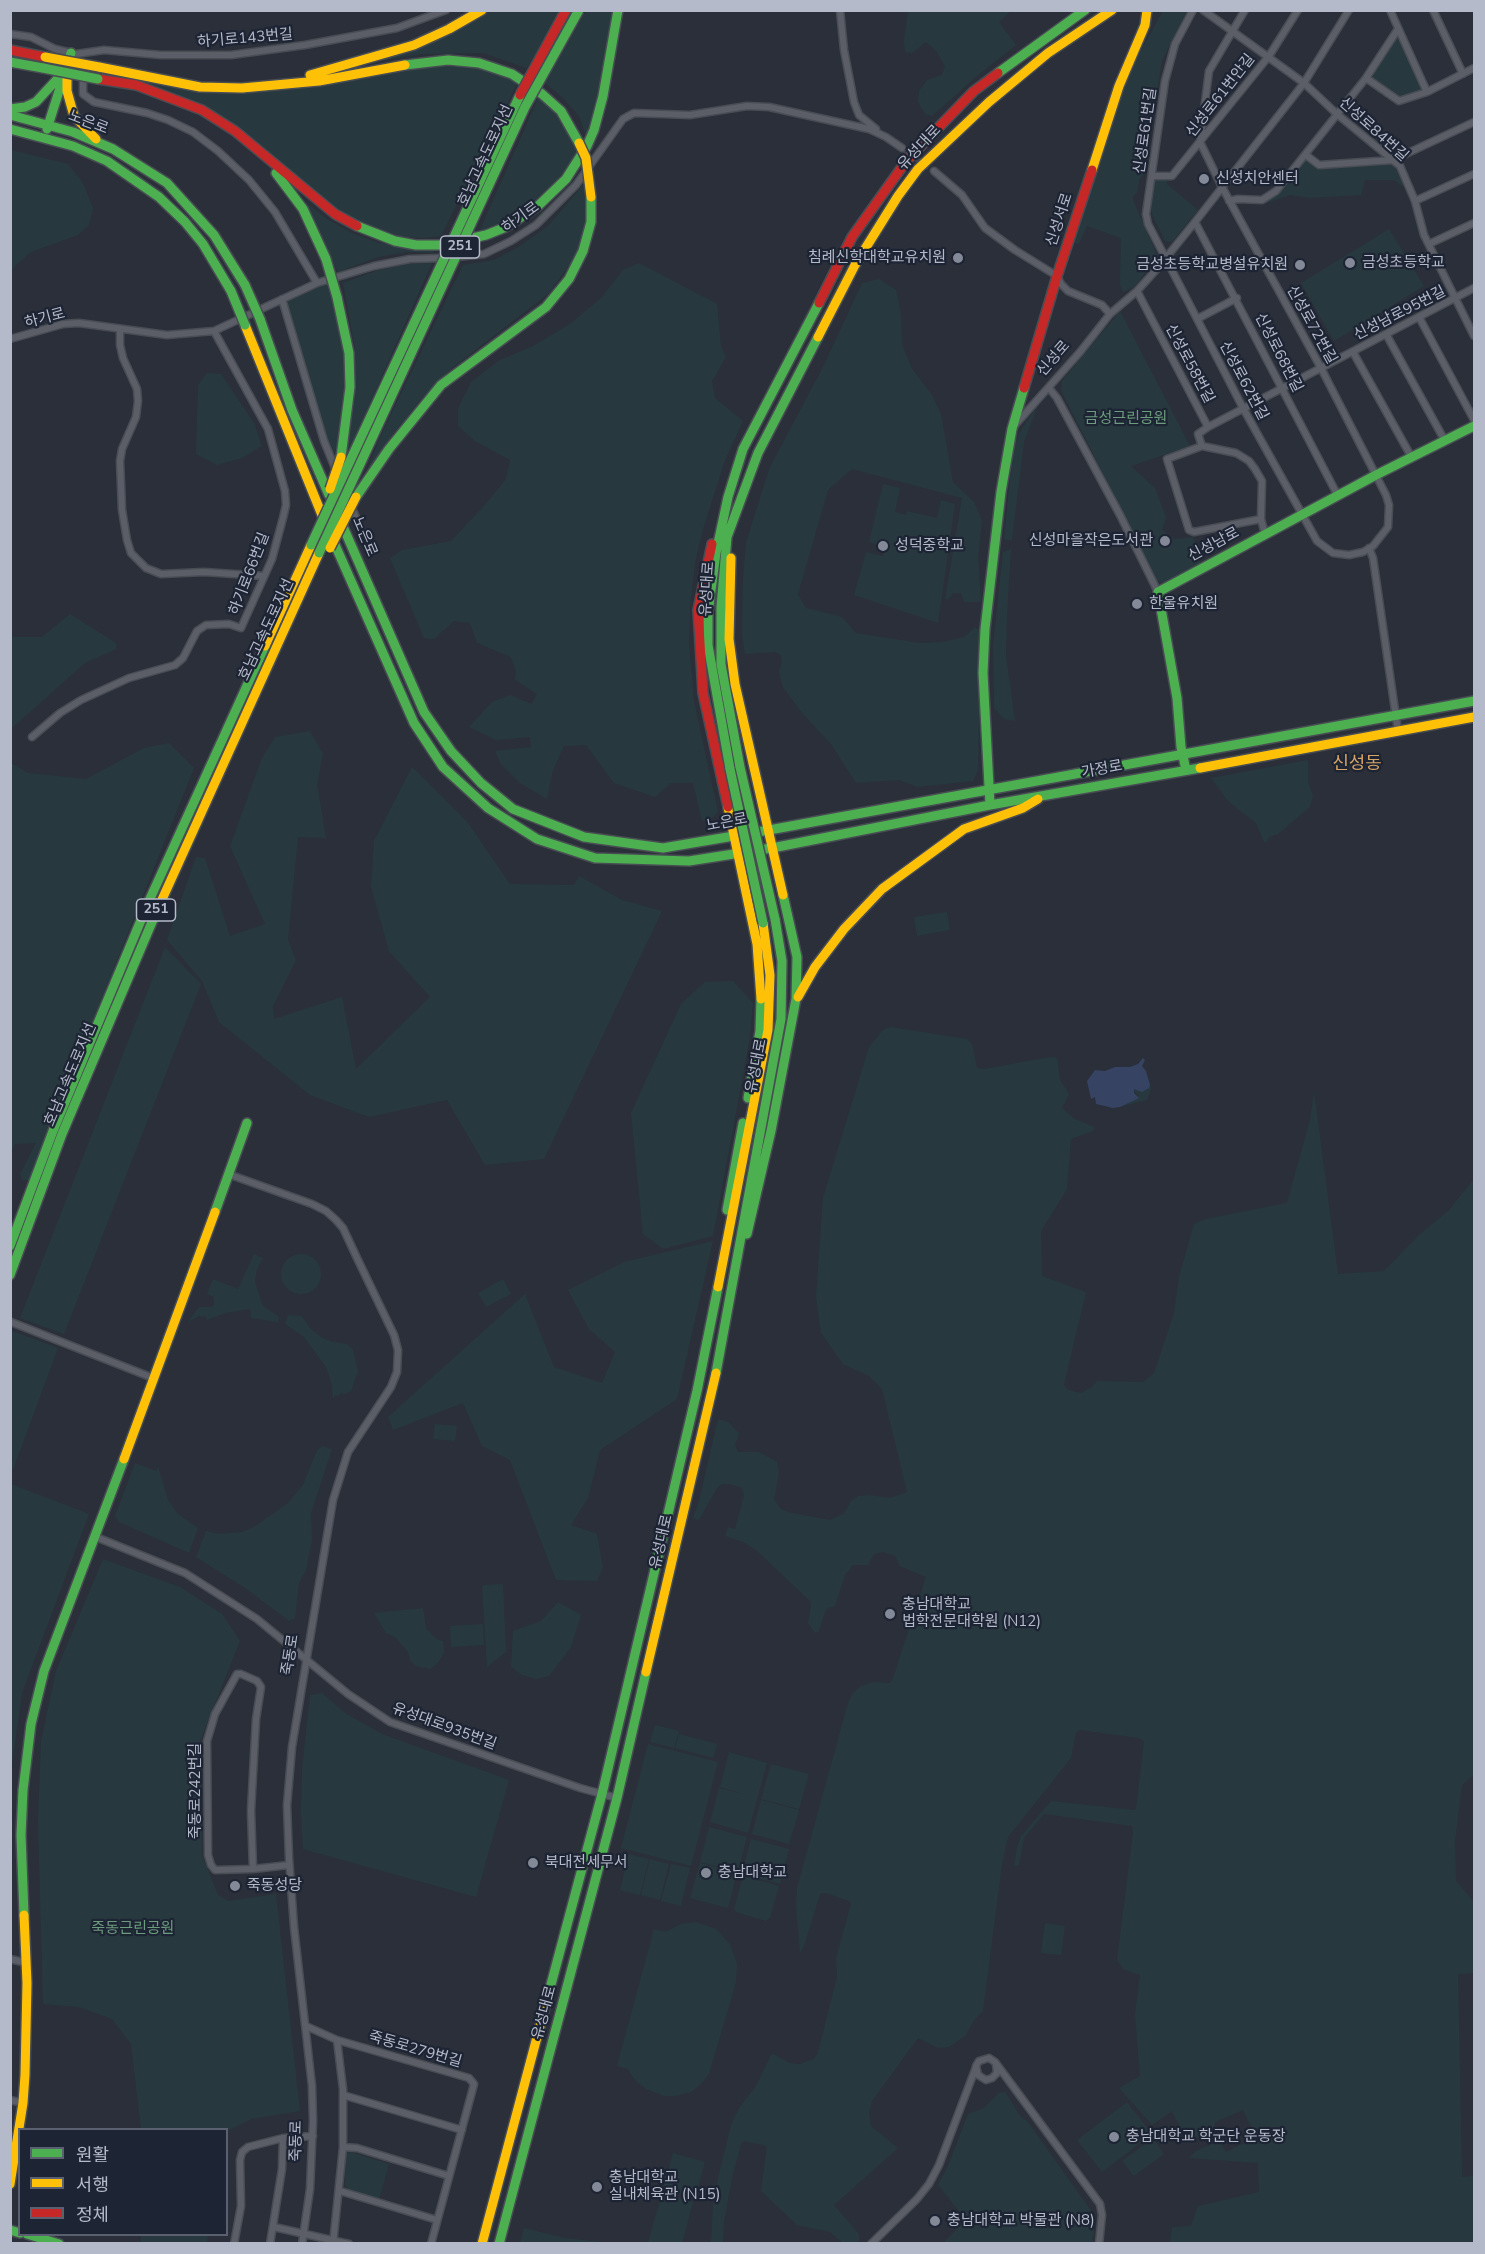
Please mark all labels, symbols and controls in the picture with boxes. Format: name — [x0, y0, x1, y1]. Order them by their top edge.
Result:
street label: 하기로143번길 — [196, 26, 294, 52]
street label: 신성로61번안길 — [1183, 51, 1259, 141]
street label: 신성로61번길 — [1131, 87, 1161, 175]
street label: 신성로84번길 — [1335, 94, 1411, 166]
street label: 호남고속도로지선 — [455, 102, 517, 210]
street label: 노은로 — [65, 107, 111, 139]
street label: 유성대로 — [895, 122, 945, 174]
place label: 신성치안센터 — [1216, 170, 1299, 188]
marker: 신성치안센터 — [1197, 172, 1211, 186]
street label: 신성서로 — [1043, 191, 1077, 249]
street label: 하기로 — [499, 199, 543, 237]
road number: 251 — [440, 236, 480, 258]
place label: 침례신학대학교유치원 — [808, 249, 946, 267]
marker: 침례신학대학교유치원 — [951, 251, 965, 265]
place label: 금성초등학교 — [1362, 254, 1445, 272]
place label: 금성초등학교병설유치원 — [1136, 256, 1288, 274]
marker: 금성초등학교 — [1343, 256, 1357, 270]
marker: 금성초등학교병설유치원 — [1293, 258, 1307, 272]
street label: 신성로72번길 — [1282, 283, 1340, 367]
street label: 신성남로95번길 — [1351, 283, 1449, 345]
street label: 하기로 — [23, 305, 67, 333]
street label: 신성로68번길 — [1250, 310, 1306, 396]
street label: 신성로58번길 — [1161, 321, 1217, 407]
street label: 신성로 — [1034, 337, 1074, 381]
street label: 신성로62번길 — [1215, 338, 1271, 424]
park label: 금성근린공원 — [1085, 410, 1167, 428]
street label: 노은로 — [348, 514, 380, 560]
street label: 신성남로 — [1185, 524, 1243, 566]
street label: 하기로66번길 — [226, 530, 274, 618]
place label: 신성마을작은도서관 — [1029, 532, 1153, 550]
marker: 신성마을작은도서관 — [1158, 534, 1172, 548]
place label: 성덕중학교 — [895, 537, 964, 555]
marker: 성덕중학교 — [876, 539, 890, 553]
street label: 유성대로 — [697, 561, 719, 617]
street label: 호남고속도로지선 — [236, 576, 298, 684]
place label: 한울유치원 — [1149, 595, 1218, 613]
marker: 한울유치원 — [1130, 597, 1144, 611]
district label: 신성동 — [1332, 754, 1382, 776]
street label: 가정로 — [1080, 758, 1124, 782]
street label: 노은로 — [705, 810, 749, 836]
road number: 251 — [136, 899, 176, 921]
street label: 호남고속도로지선 — [41, 1021, 101, 1129]
street label: 유성대로 — [743, 1037, 771, 1095]
street label: 유성대로 — [647, 1513, 677, 1571]
place label: 충남대학교 법학전문대학원 (N12) — [902, 1596, 1041, 1631]
marker: 충남대학교 법학전문대학원 (N12) — [883, 1607, 897, 1621]
street label: 죽동로 — [279, 1633, 303, 1677]
street label: 유성대로935번길 — [389, 1700, 499, 1754]
street label: 죽동로242번길 — [187, 1743, 205, 1839]
place label: 북대전세무서 — [545, 1854, 628, 1872]
marker: 북대전세무서 — [526, 1856, 540, 1870]
place label: 충남대학교 — [718, 1864, 787, 1882]
marker: 충남대학교 — [699, 1866, 713, 1880]
place label: 죽동성당 — [247, 1877, 302, 1895]
marker: 죽동성당 — [228, 1879, 242, 1893]
park label: 죽동근린공원 — [92, 1920, 174, 1938]
street label: 유성대로 — [529, 1984, 561, 2042]
street label: 죽동로279번길 — [366, 2028, 464, 2072]
street label: 죽동로 — [288, 2120, 306, 2162]
legend — [18, 2128, 228, 2236]
place label: 충남대학교 학군단 운동장 — [1126, 2128, 1286, 2146]
marker: 충남대학교 학군단 운동장 — [1107, 2130, 1121, 2144]
text: 원활 — [76, 2143, 109, 2167]
place label: 충남대학교 실내체육관 (N15) — [609, 2169, 720, 2204]
text: 서행 — [76, 2173, 109, 2197]
marker: 충남대학교 실내체육관 (N15) — [590, 2180, 604, 2194]
text: 정체 — [76, 2203, 109, 2227]
place label: 충남대학교 박물관 (N8) — [947, 2212, 1095, 2230]
marker: 충남대학교 박물관 (N8) — [928, 2214, 942, 2228]

